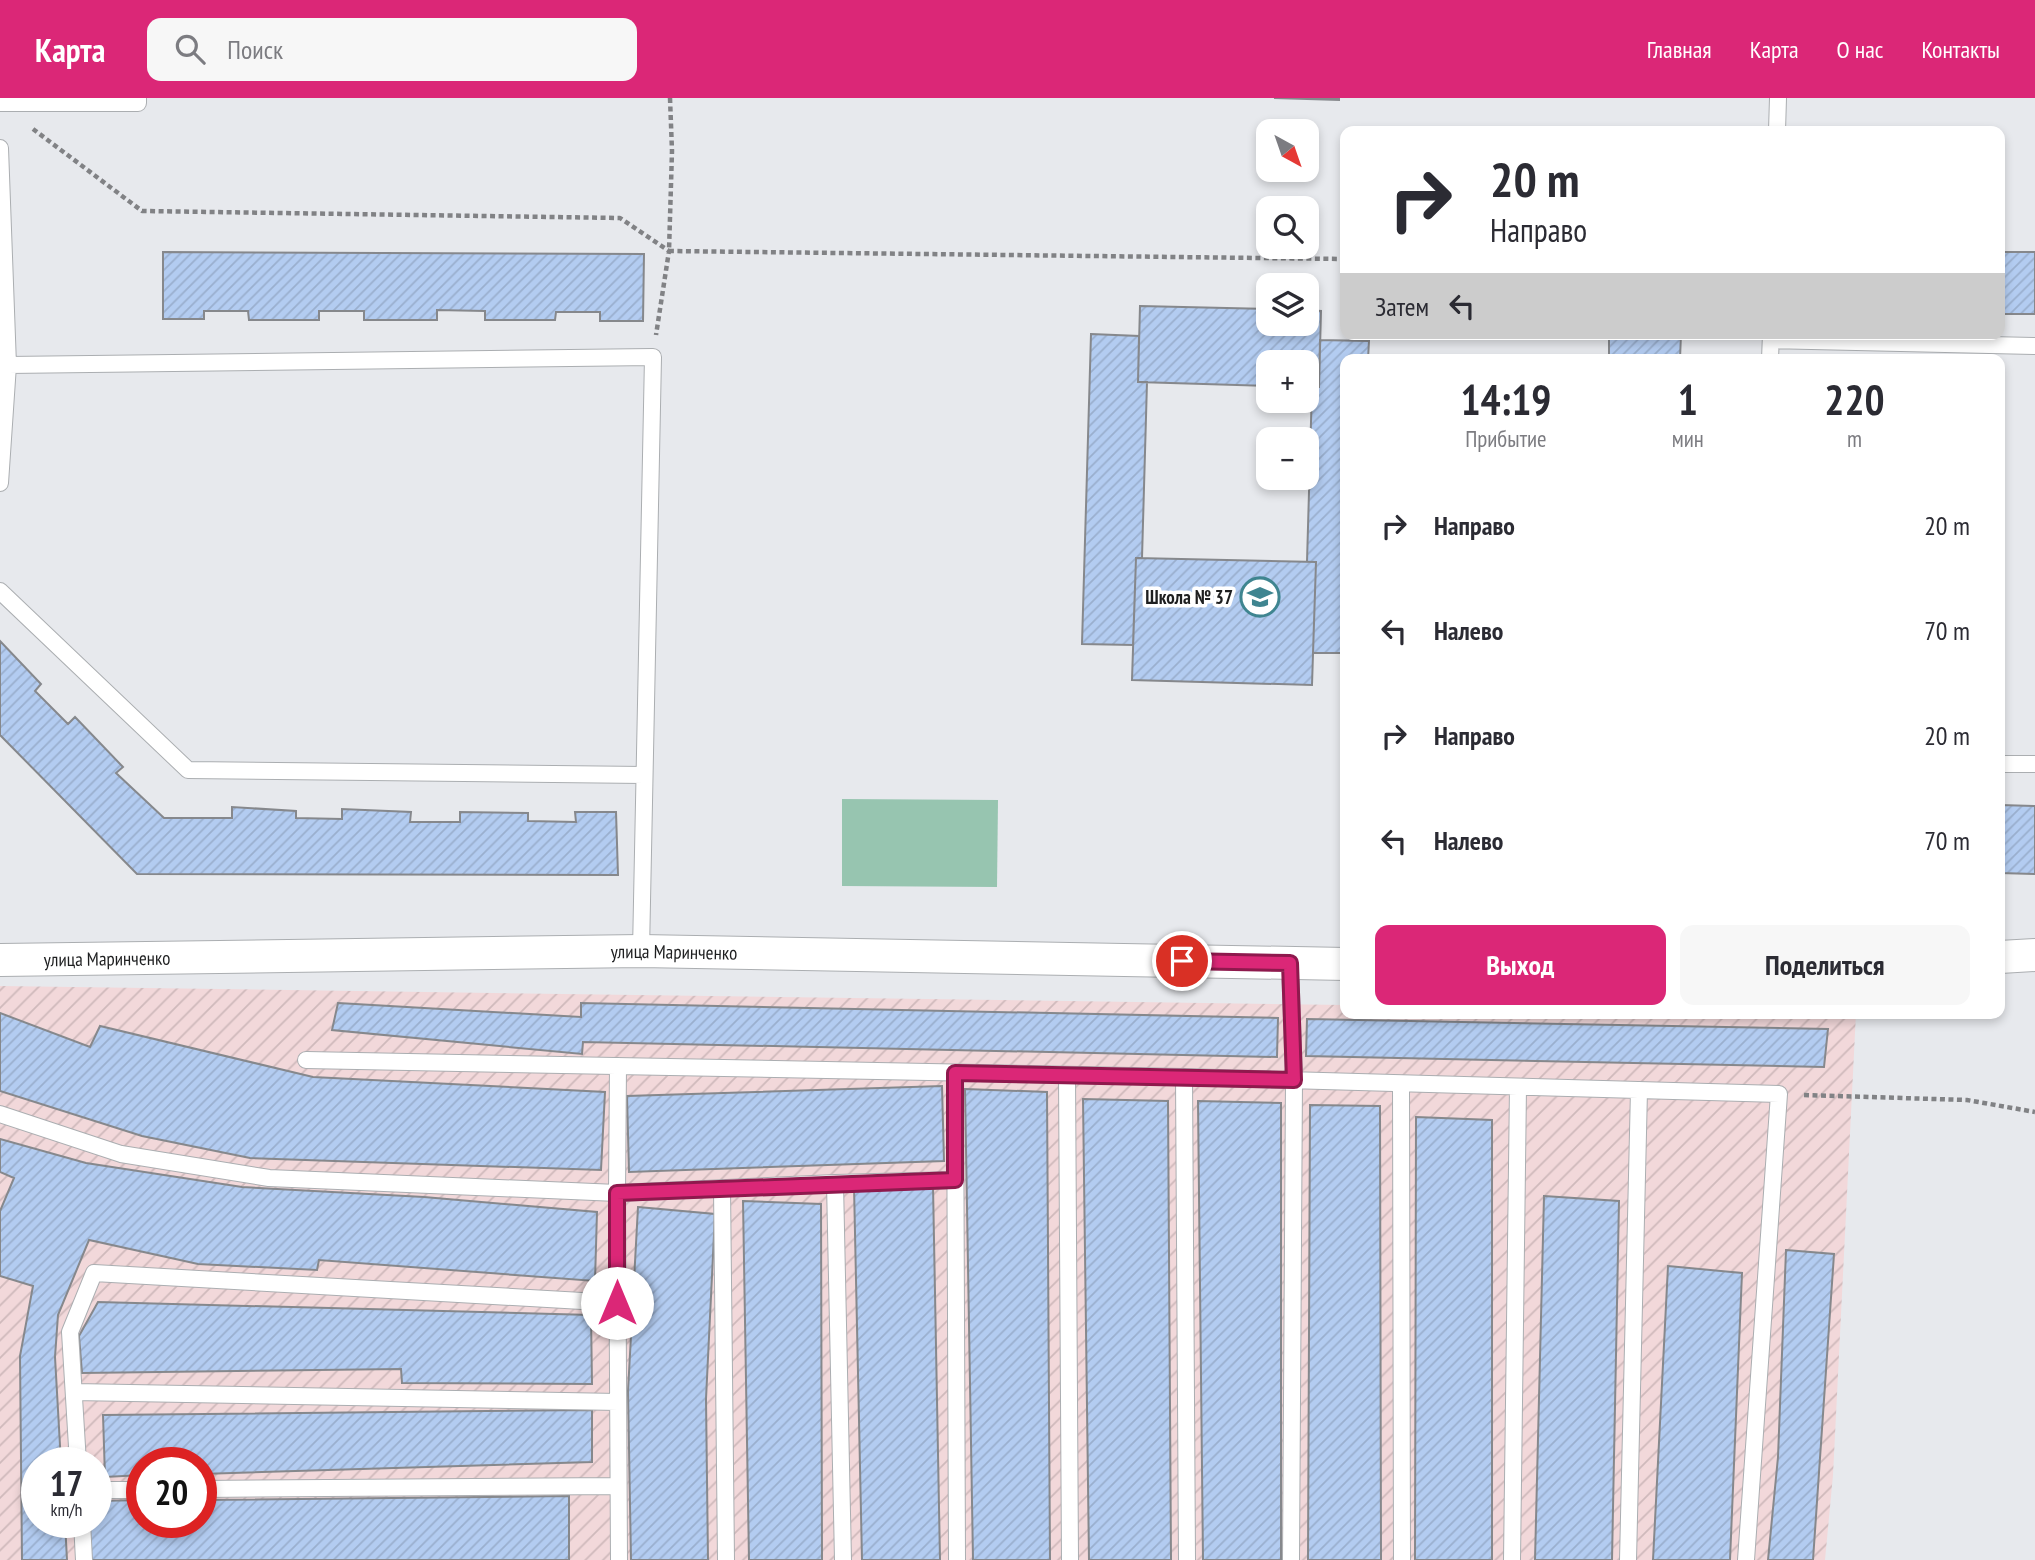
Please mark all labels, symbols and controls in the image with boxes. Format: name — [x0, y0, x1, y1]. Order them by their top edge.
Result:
search box — [147, 18, 637, 81]
text: Карта — [35, 28, 105, 71]
icon: search — [171, 30, 209, 68]
text: Поиск — [227, 33, 283, 66]
text: Главная — [1647, 34, 1712, 65]
text: Карта — [1750, 34, 1799, 65]
text: О нас — [1837, 34, 1883, 65]
text: Контакты — [1921, 34, 2000, 65]
north arrow — [1256, 119, 1320, 182]
map controls — [1256, 119, 1319, 490]
text: 20 m — [1490, 147, 1579, 211]
icon: right — [1375, 154, 1466, 245]
button: search — [1256, 196, 1319, 259]
text: Направо — [1490, 209, 1587, 251]
button: layers — [1256, 273, 1319, 336]
icon: left — [1443, 287, 1481, 325]
text: Затем — [1375, 290, 1429, 323]
button: + — [1256, 350, 1319, 413]
text: 14:19 — [1460, 372, 1551, 427]
text: 1 — [1678, 372, 1698, 427]
text: 220 — [1824, 372, 1885, 427]
text: Прибытие — [1465, 424, 1547, 453]
text: мин — [1672, 424, 1704, 453]
text: m — [1847, 424, 1862, 453]
button: − — [1256, 427, 1319, 490]
icon: right — [1375, 507, 1413, 545]
text: Направо — [1434, 509, 1515, 542]
text: 20 m — [1924, 509, 1970, 542]
school or university icon: Школа № 37 — [1239, 576, 1281, 618]
place label: Школа № 37 — [1145, 585, 1233, 609]
icon: left — [1375, 612, 1413, 650]
text: Налево — [1434, 614, 1503, 647]
text: 70 m — [1924, 614, 1970, 647]
icon: right — [1375, 717, 1413, 755]
text: Направо — [1434, 719, 1515, 752]
text: 20 m — [1924, 719, 1970, 752]
icon: left — [1375, 822, 1413, 860]
text: Налево — [1434, 824, 1503, 857]
text: 70 m — [1924, 824, 1970, 857]
button: Выход — [1375, 925, 1666, 1005]
button: Поделиться — [1680, 925, 1970, 1005]
pin — [1152, 931, 1212, 991]
street label: улица Маринченко — [610, 939, 737, 965]
icon: arrive — [1163, 942, 1201, 980]
street label: улица Маринченко — [43, 946, 170, 971]
position arrow — [580, 1266, 654, 1340]
speed limit sign: 20 — [126, 1447, 217, 1538]
text: 17 — [50, 1460, 83, 1506]
text: km/h — [51, 1498, 82, 1521]

